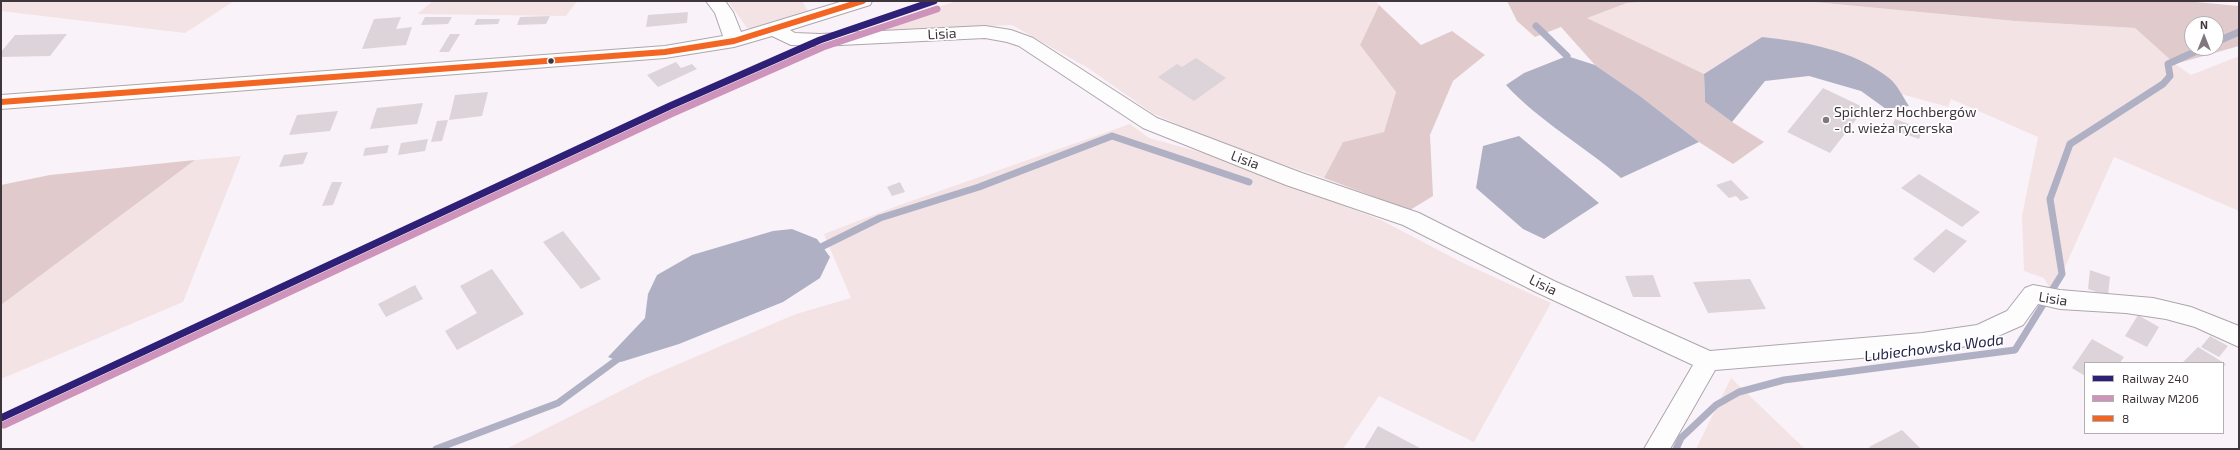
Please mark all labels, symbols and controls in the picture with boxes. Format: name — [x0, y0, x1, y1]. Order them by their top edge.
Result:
north arrow — [2184, 16, 2224, 56]
text: N — [2200, 18, 2208, 31]
street label: Lisia — [927, 25, 957, 43]
unlabelled marker — [546, 56, 556, 66]
place label: Spichlerz Hochbergów - d. wieża rycerska — [1834, 104, 1977, 136]
marker: Spichlerz Hochbergów - d. wieża rycerska — [1821, 115, 1831, 125]
street label: Lisia — [1228, 147, 1262, 173]
street label: Lisia — [1526, 271, 1560, 299]
street label: Lisia — [2037, 288, 2069, 310]
water label: Lubiechowska Woda — [1863, 331, 2005, 365]
legend — [2084, 362, 2224, 434]
text: Railway 240 — [2122, 371, 2189, 385]
text: Railway M206 — [2122, 391, 2199, 405]
text: 8 — [2122, 411, 2129, 425]

